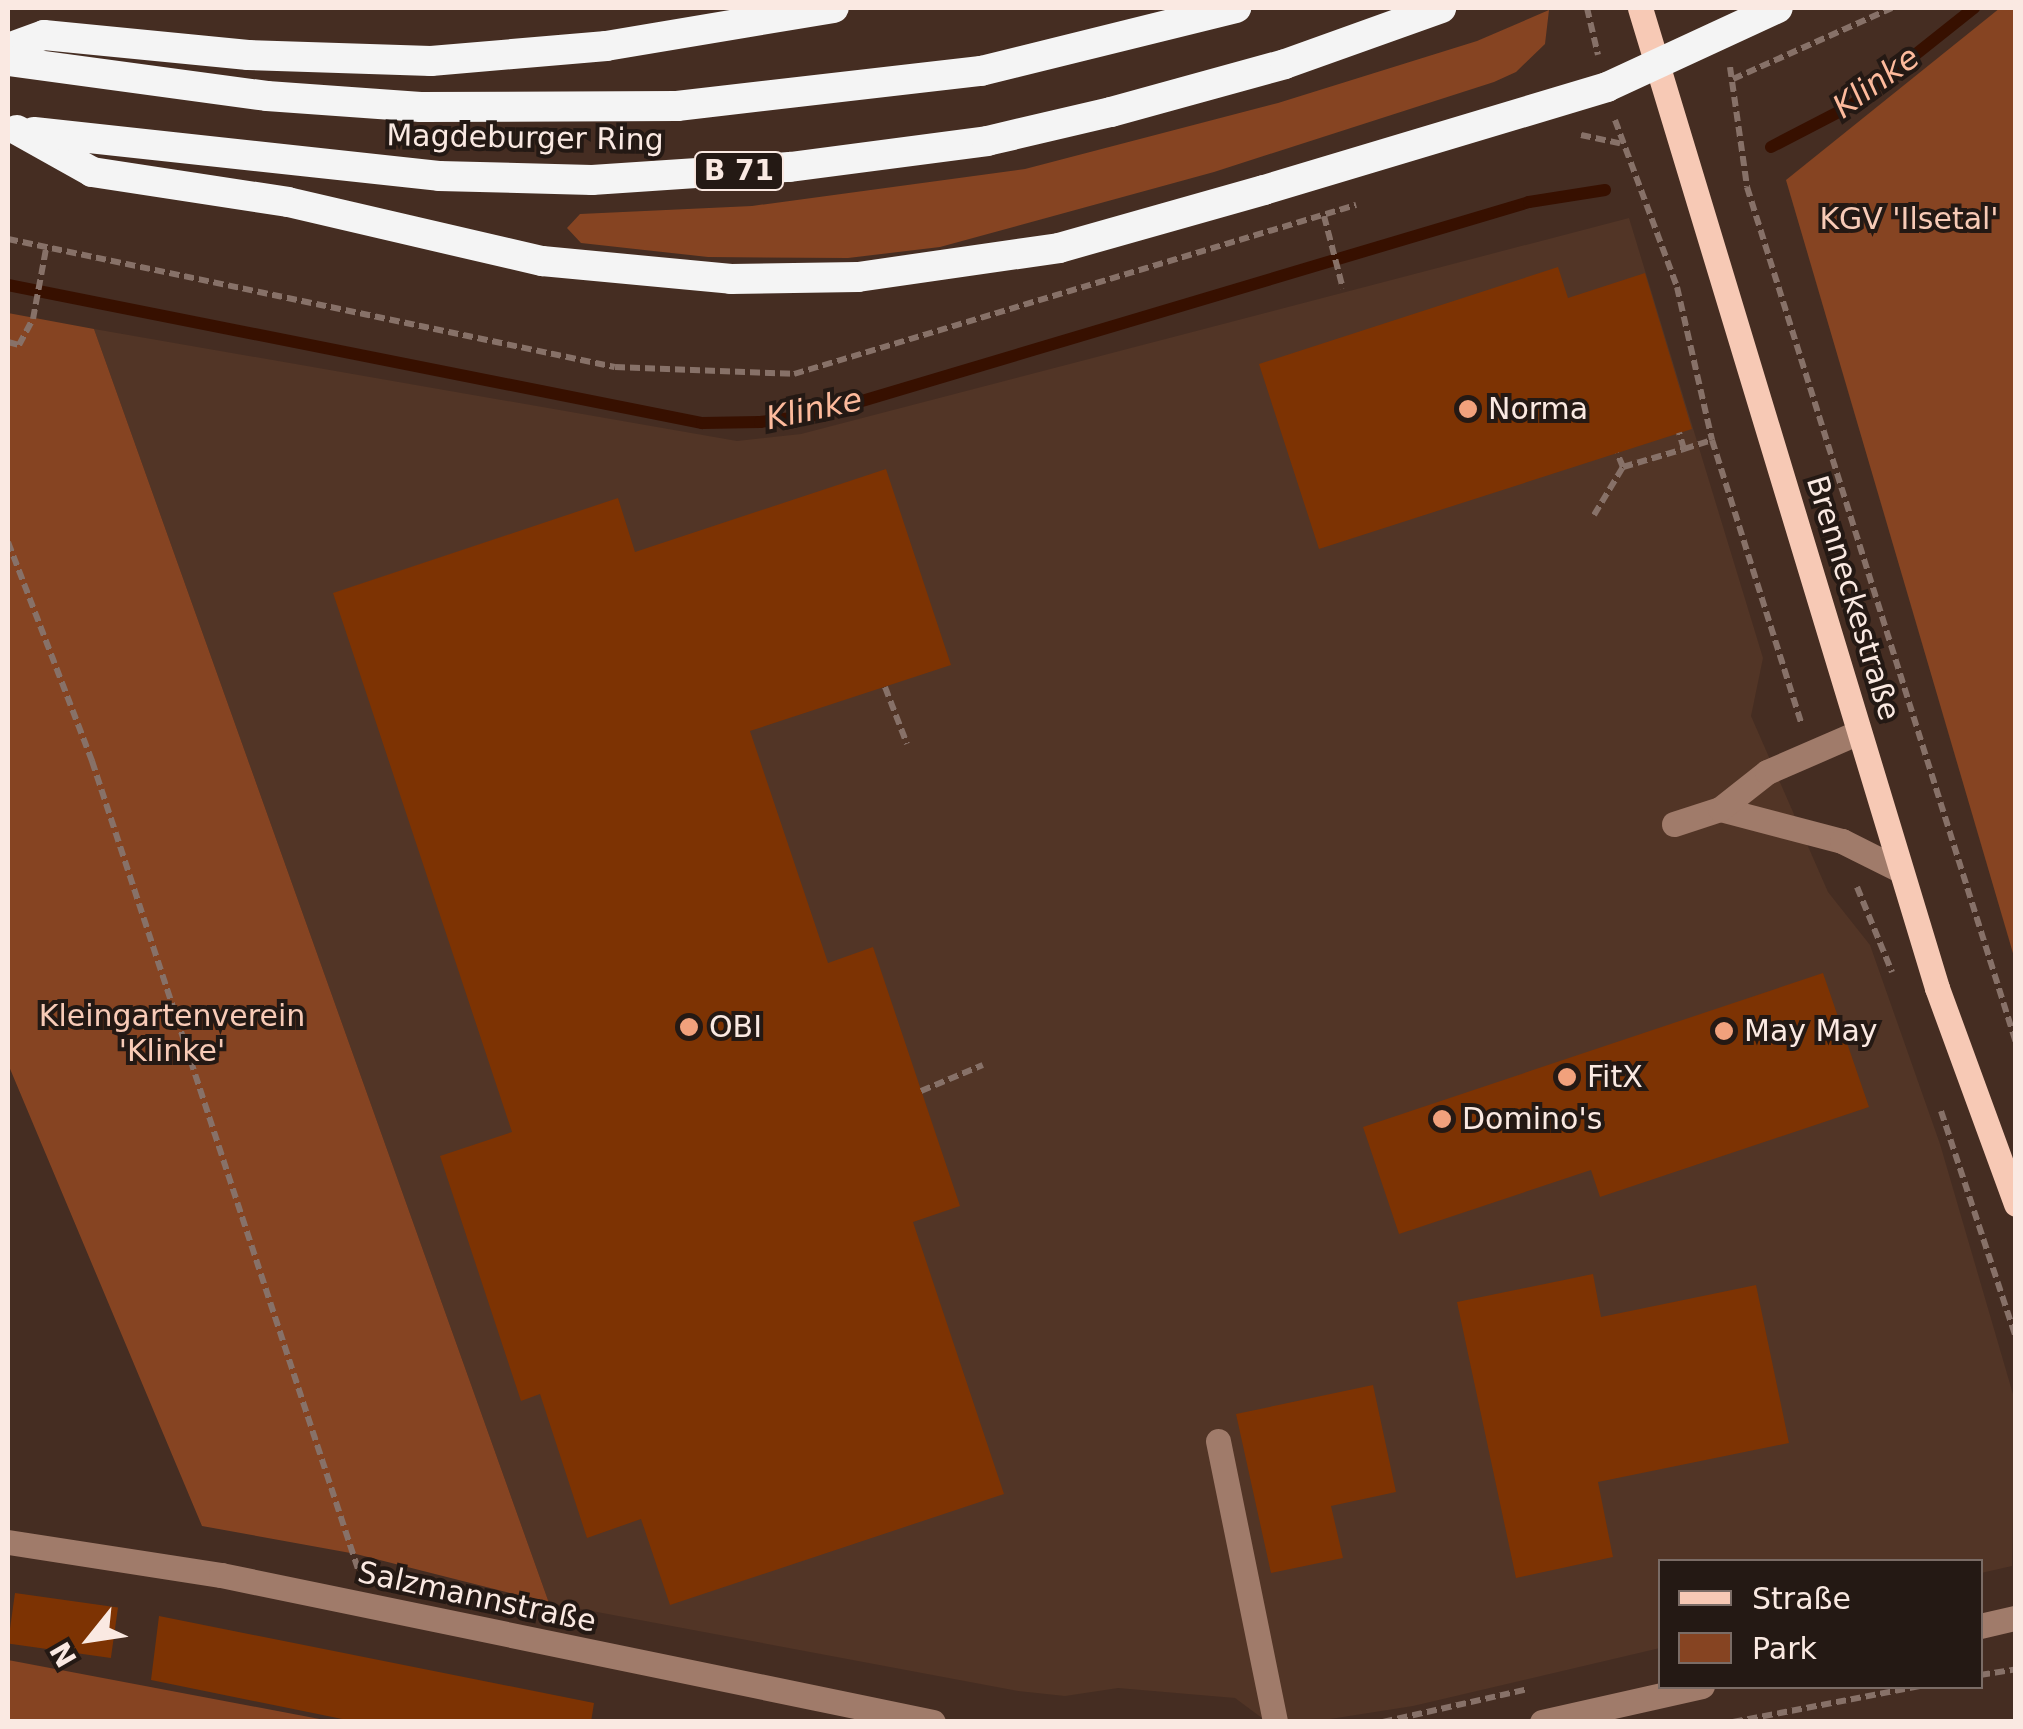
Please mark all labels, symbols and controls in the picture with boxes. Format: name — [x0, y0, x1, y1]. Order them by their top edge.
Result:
water label: Klinke — [1825, 38, 1927, 126]
street label: Magdeburger Ring — [386, 118, 664, 158]
road number: B 71 — [692, 148, 786, 194]
park label: KGV 'Ilsetal' — [1819, 201, 1999, 237]
water label: Klinke — [762, 380, 866, 438]
place label: Norma — [1488, 391, 1588, 427]
marker: Norma — [1457, 398, 1479, 420]
street label: Brenneckestraße — [1799, 471, 1907, 725]
park label: Kleingartenverein 'Klinke' — [39, 998, 305, 1068]
place label: OBI — [709, 1009, 762, 1045]
place label: May May — [1744, 1013, 1878, 1049]
marker: OBI — [678, 1016, 700, 1038]
marker: May May — [1713, 1020, 1735, 1042]
place label: FitX — [1587, 1059, 1643, 1095]
marker: FitX — [1556, 1066, 1578, 1088]
place label: Domino's — [1462, 1101, 1602, 1137]
marker: Domino's — [1431, 1108, 1453, 1130]
street label: Salzmannstraße — [355, 1554, 599, 1640]
legend — [1658, 1559, 1983, 1689]
text: Straße — [1752, 1581, 1851, 1616]
north arrow — [40, 1589, 140, 1689]
text: Park — [1752, 1631, 1817, 1666]
text: N — [43, 1636, 84, 1673]

